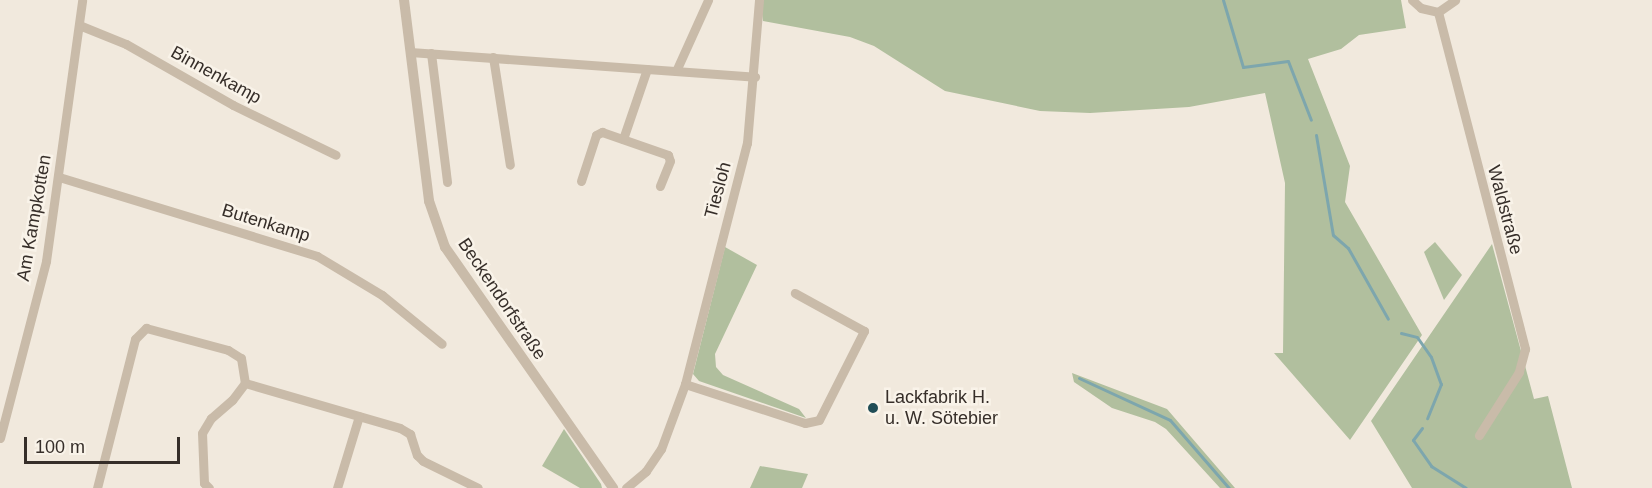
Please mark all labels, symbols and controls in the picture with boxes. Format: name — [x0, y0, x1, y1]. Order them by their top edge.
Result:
street label: Binnenkamp — [167, 41, 265, 109]
street label: Am Kampkotten — [12, 153, 56, 283]
street label: Tiesloh — [700, 160, 736, 220]
street label: Waldstraße — [1483, 163, 1527, 257]
street label: Butenkamp — [219, 199, 313, 247]
street label: Beckendorfstraße — [453, 234, 551, 364]
place label: Lackfabrik H. u. W. Sötebier — [885, 387, 998, 430]
marker: Lackfabrik H. u. W. Sötebier — [866, 401, 880, 415]
scale bar — [27, 425, 183, 463]
text: 100 m — [35, 437, 85, 457]

